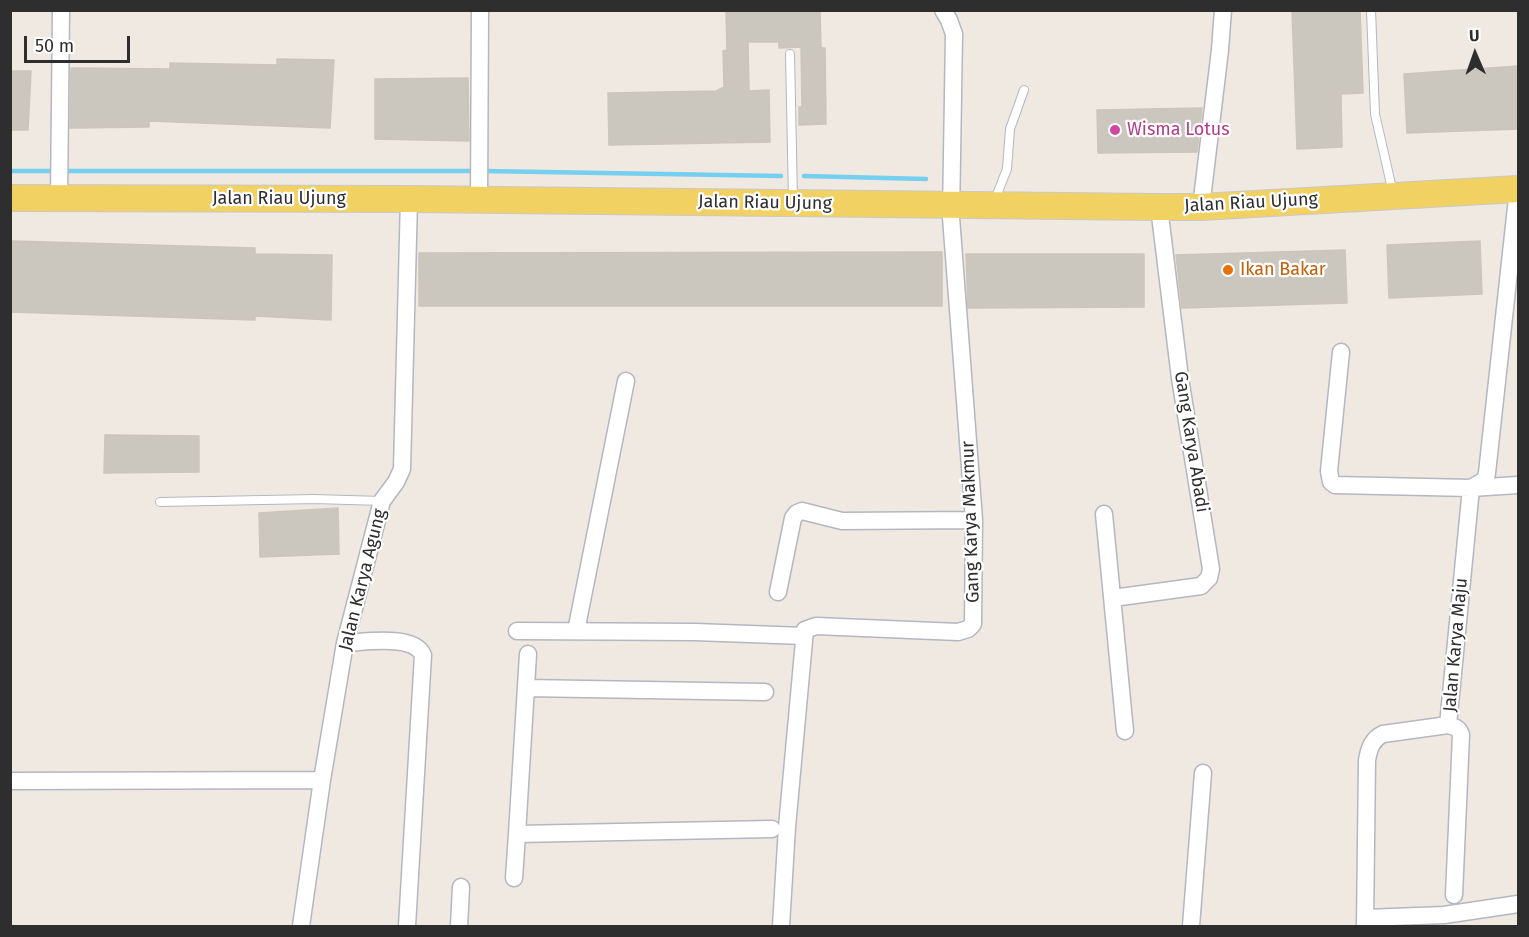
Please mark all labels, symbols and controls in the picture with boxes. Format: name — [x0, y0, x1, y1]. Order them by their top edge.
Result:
scale bar — [27, 24, 134, 62]
north arrow — [1445, 24, 1505, 84]
text: U — [1469, 26, 1480, 45]
text: 50 m — [35, 35, 74, 57]
place label: Wisma Lotus — [1127, 119, 1230, 141]
marker: Wisma Lotus — [1108, 123, 1122, 137]
street label: Jalan Riau Ujung — [212, 188, 346, 210]
street label: Jalan Riau Ujung — [1184, 189, 1318, 217]
street label: Jalan Riau Ujung — [698, 191, 832, 215]
place label: Ikan Bakar — [1240, 259, 1326, 281]
marker: Ikan Bakar — [1221, 263, 1235, 277]
street label: Gang Karya Abadi — [1169, 370, 1213, 514]
street label: Gang Karya Makmur — [957, 441, 985, 603]
street label: Jalan Karya Agung — [335, 507, 391, 653]
street label: Jalan Karya Maju — [1439, 577, 1473, 713]

